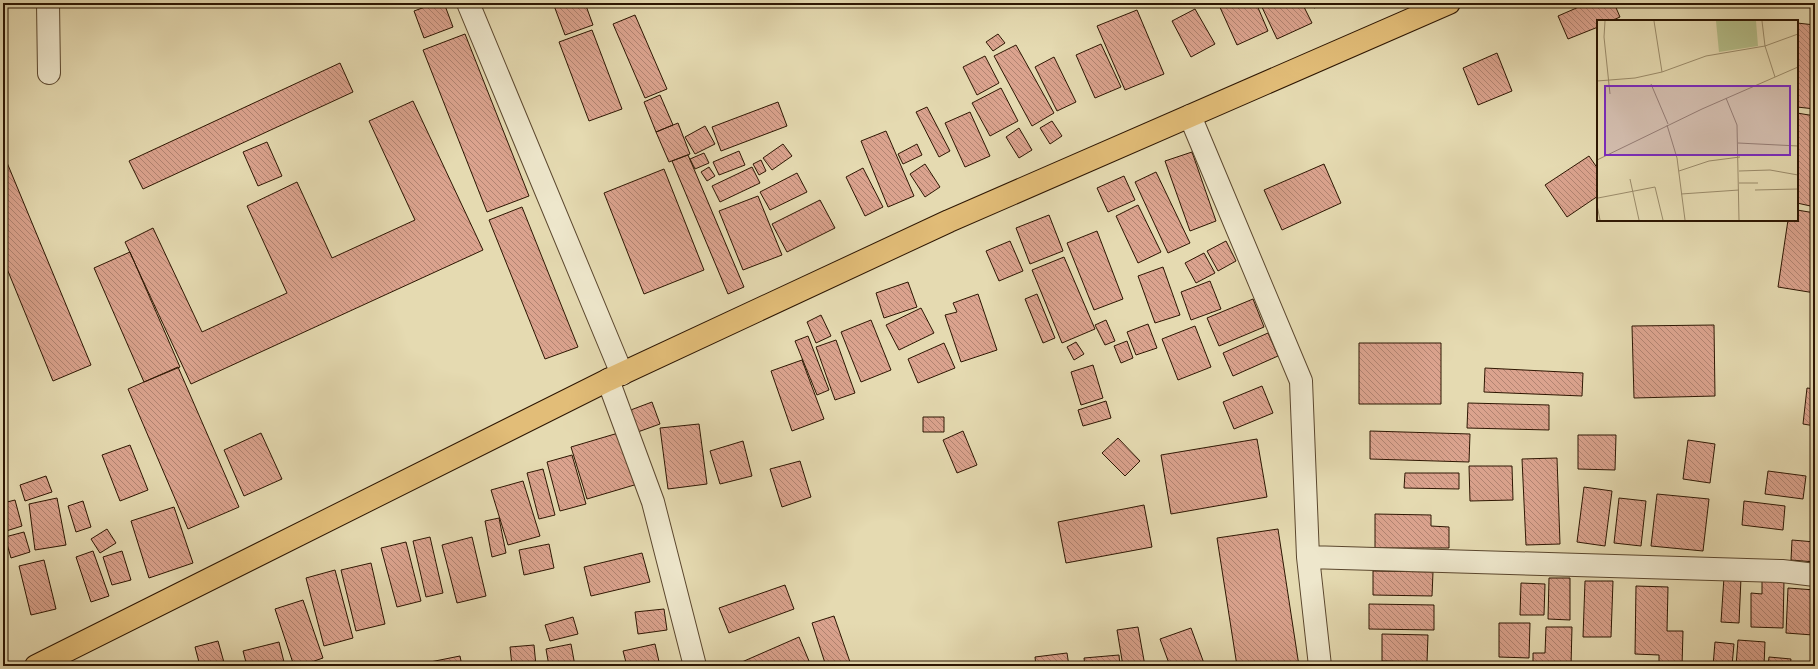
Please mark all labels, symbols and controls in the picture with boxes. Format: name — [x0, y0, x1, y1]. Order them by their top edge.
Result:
inset map — [1597, 20, 1798, 221]

